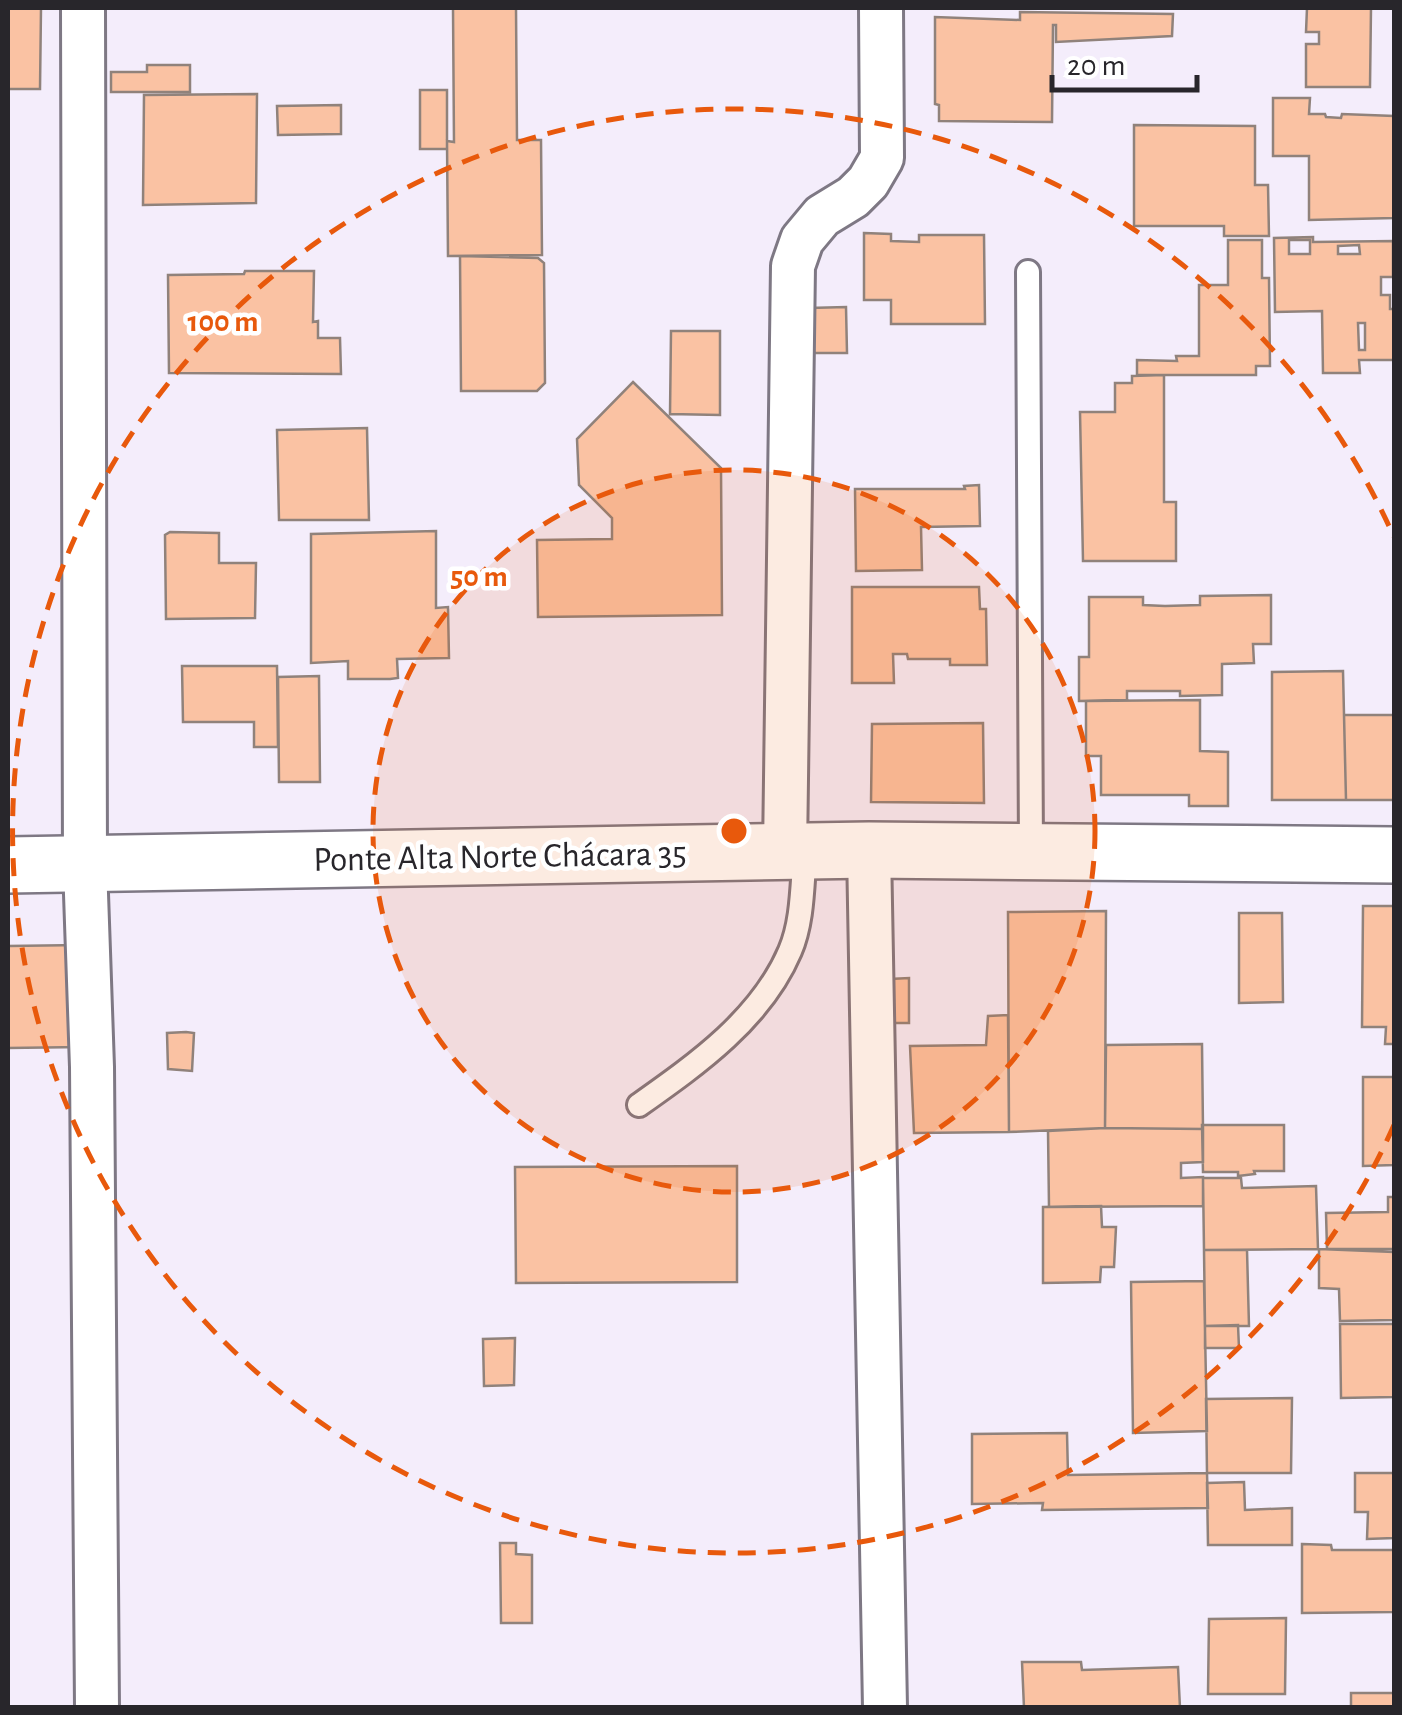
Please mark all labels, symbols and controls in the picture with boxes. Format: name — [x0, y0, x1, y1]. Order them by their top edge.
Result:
scale bar — [1052, 30, 1197, 92]
text: 20 m — [1067, 51, 1125, 81]
text: 100 m — [188, 307, 258, 337]
text: 50 m — [450, 562, 508, 592]
centre of rings — [716, 813, 752, 849]
street label: Ponte Alta Norte Chácara 35 — [313, 836, 687, 878]

